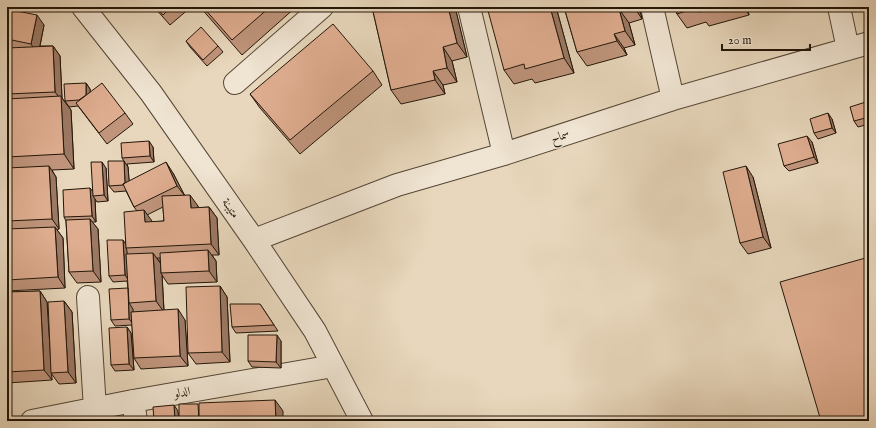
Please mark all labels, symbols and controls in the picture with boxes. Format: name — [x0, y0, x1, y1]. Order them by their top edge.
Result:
scale bar — [722, 26, 810, 52]
text: 20 m — [728, 33, 751, 48]
street label: سماح — [549, 126, 572, 149]
street label: متيبنة — [218, 195, 243, 221]
street label: الدلو — [172, 384, 192, 401]

